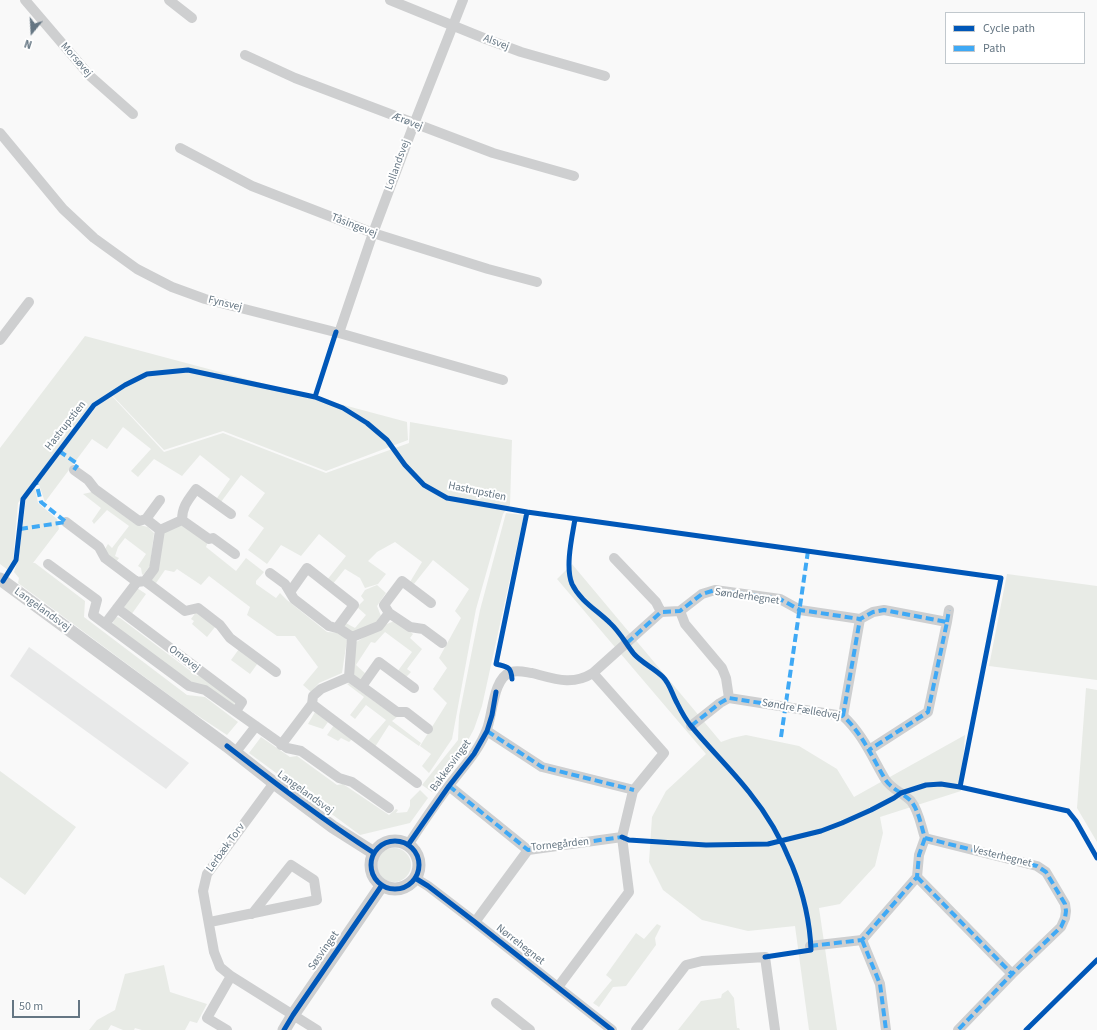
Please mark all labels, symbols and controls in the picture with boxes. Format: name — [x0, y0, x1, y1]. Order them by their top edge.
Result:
north arrow — [12, 12, 52, 52]
legend — [945, 12, 1085, 64]
text: Cycle path — [983, 20, 1035, 37]
street label: Alsvej — [481, 32, 511, 54]
text: N — [22, 36, 34, 52]
street label: Morsøvej — [57, 40, 95, 80]
text: Path — [983, 40, 1006, 57]
street label: Ærøvej — [390, 110, 424, 134]
street label: Lollandsvej — [383, 138, 413, 192]
street label: Tåsingevej — [329, 211, 379, 241]
street label: Fynsvej — [207, 293, 243, 315]
street label: Hastrupstien — [43, 399, 89, 453]
street label: Hastrupstien — [447, 479, 507, 505]
street label: Langelandsvej — [11, 585, 73, 635]
street label: Sønderhegnet — [714, 586, 780, 608]
street label: Omøvej — [166, 643, 202, 675]
street label: Søndre Fælledvej — [761, 697, 841, 723]
street label: Bakkesvinget — [428, 737, 474, 795]
street label: Langelandsvej — [274, 768, 336, 818]
street label: Lerbæk Torv — [204, 821, 248, 875]
street label: Tornegården — [530, 835, 590, 855]
street label: Vesterhegnet — [971, 843, 1033, 871]
street label: Nørrehegnet — [493, 922, 547, 968]
street label: Søsvinget — [306, 929, 342, 973]
scale bar — [14, 992, 82, 1018]
text: 50 m — [19, 998, 43, 1015]

